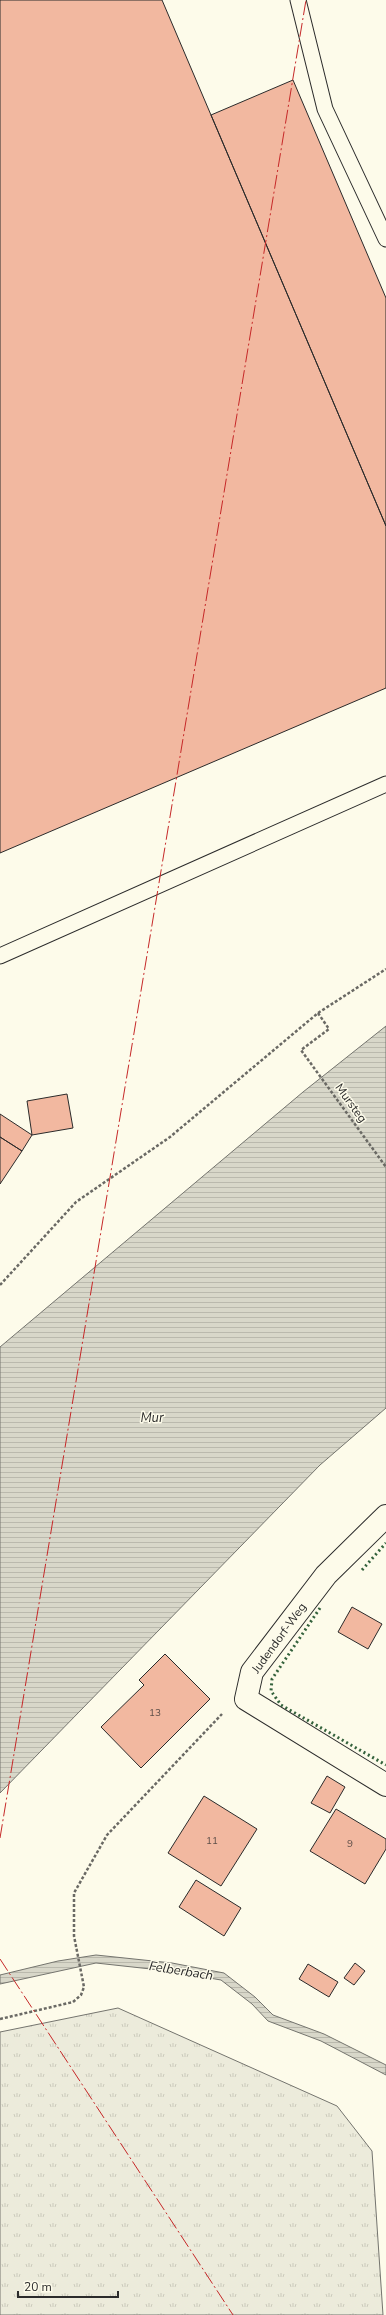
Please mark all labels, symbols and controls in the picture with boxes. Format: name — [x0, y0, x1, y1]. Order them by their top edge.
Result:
street label: Mursteg — [331, 1080, 371, 1126]
water label: Mur — [140, 1409, 164, 1427]
street label: Judendorf-Weg — [247, 1600, 310, 1677]
house number: 13 — [149, 1706, 161, 1720]
house number: 11 — [206, 1834, 218, 1848]
house number: 9 — [347, 1837, 353, 1851]
water label: Felberbach — [148, 1957, 214, 1985]
scale bar — [18, 2273, 118, 2299]
text: 20 m — [24, 2279, 52, 2295]

